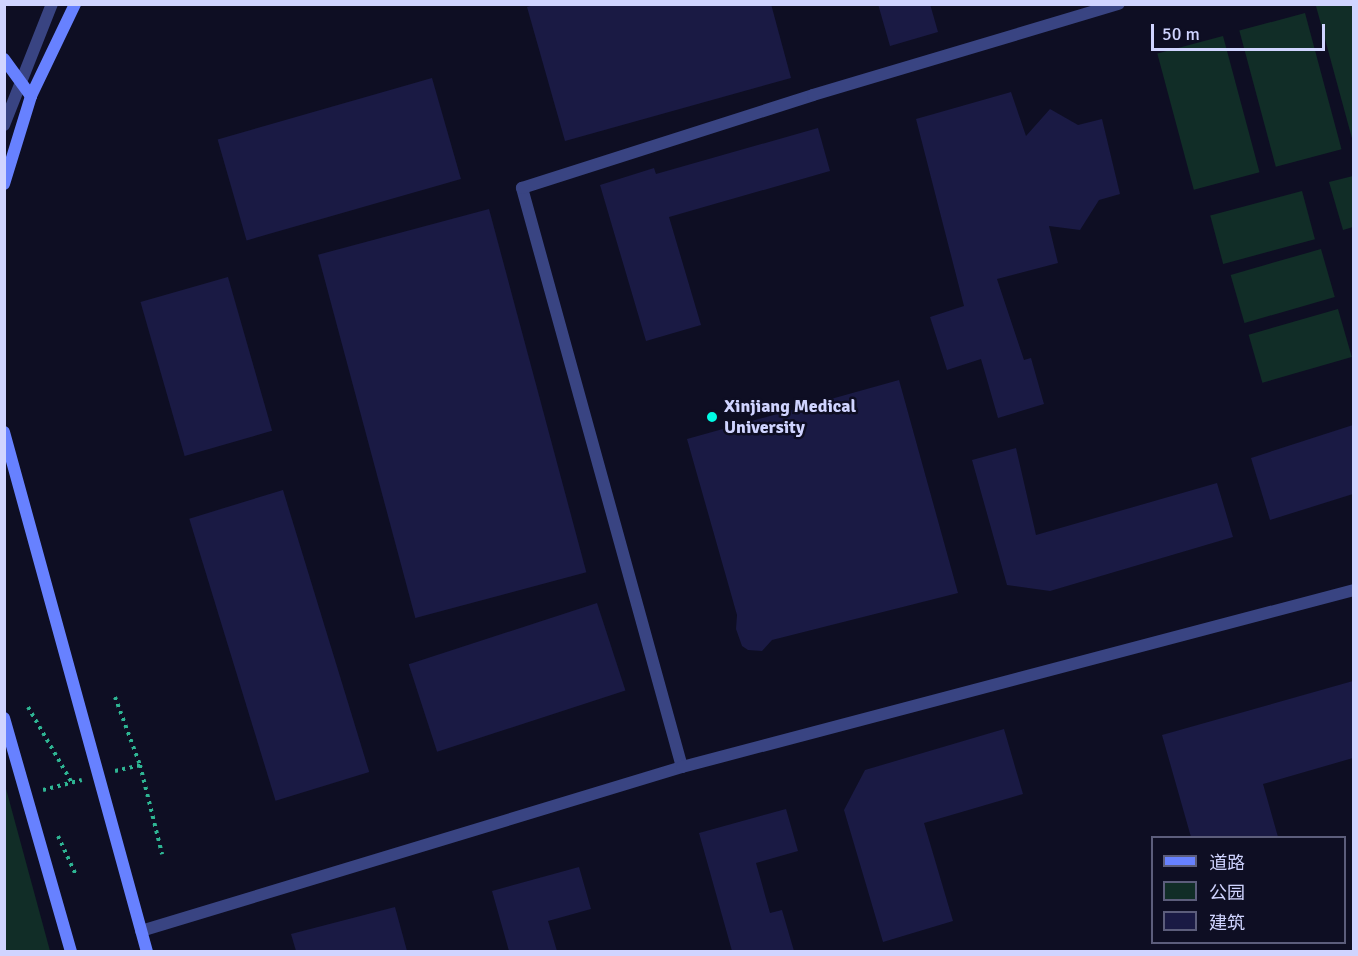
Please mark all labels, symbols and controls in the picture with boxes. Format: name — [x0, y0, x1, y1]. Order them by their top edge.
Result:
scale bar — [1154, 12, 1328, 50]
text: 50 m — [1162, 23, 1200, 45]
place label: Xinjiang Medical University — [724, 396, 856, 438]
marker: Xinjiang Medical University — [705, 410, 719, 424]
legend — [1151, 836, 1346, 944]
text: 道路 — [1209, 852, 1245, 874]
text: 公园 — [1209, 882, 1245, 904]
text: 建筑 — [1209, 912, 1245, 934]

